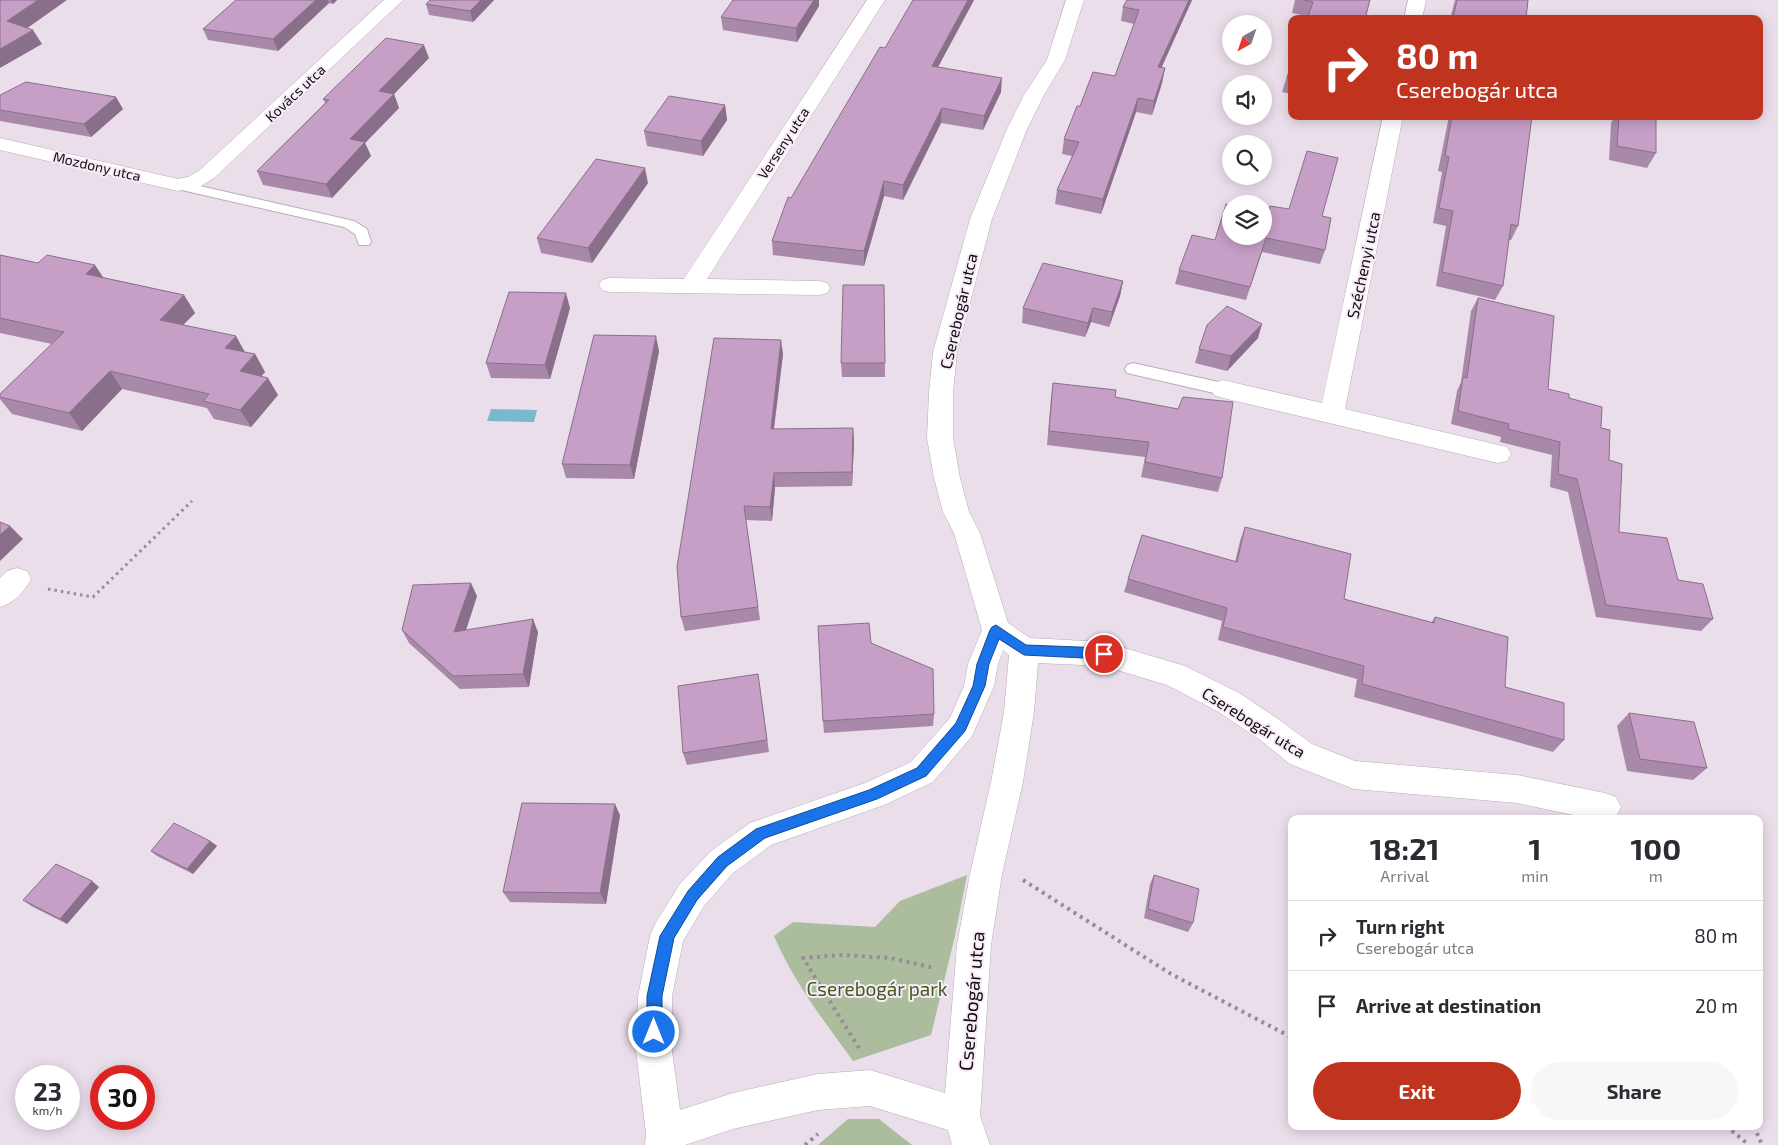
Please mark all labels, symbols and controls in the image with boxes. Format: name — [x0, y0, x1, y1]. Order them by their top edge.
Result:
north arrow — [1222, 15, 1272, 65]
map controls — [1222, 15, 1272, 245]
text: 80 m — [1396, 34, 1478, 76]
icon: right — [1313, 35, 1378, 100]
street label: Kovács utca — [261, 61, 329, 125]
button: sound — [1222, 75, 1272, 125]
text: Cserebogár utca — [1396, 76, 1558, 102]
street label: Verseny utca — [754, 104, 812, 182]
button: search — [1222, 135, 1272, 185]
street label: Mozdony utca — [51, 148, 143, 184]
button: layers — [1222, 195, 1272, 245]
street label: Széchenyi utca — [1342, 210, 1384, 320]
street label: Cserebogár utca — [935, 251, 981, 371]
pin — [1083, 633, 1125, 675]
icon: arrive — [1090, 640, 1118, 668]
street label: Cserebogár utca — [1199, 683, 1309, 761]
text: 18:21 — [1370, 830, 1440, 866]
text: 1 — [1528, 830, 1541, 866]
text: 100 — [1630, 830, 1681, 866]
text: Arrival — [1380, 866, 1429, 885]
text: min — [1521, 866, 1549, 885]
text: m — [1649, 866, 1663, 885]
text: Turn right — [1356, 915, 1444, 938]
icon: right — [1313, 922, 1341, 950]
text: 80 m — [1694, 924, 1738, 947]
street label: Cserebogár utca — [953, 930, 989, 1072]
text: Cserebogár utca — [1356, 938, 1474, 957]
park label: Cserebogár park — [806, 977, 948, 1000]
icon: arrive — [1313, 992, 1341, 1020]
text: Arrive at destination — [1356, 994, 1541, 1017]
text: 20 m — [1695, 994, 1738, 1017]
position arrow — [627, 1005, 679, 1057]
button: Exit — [1313, 1062, 1521, 1120]
button: Share — [1531, 1062, 1738, 1120]
speed limit sign: 30 — [90, 1065, 155, 1130]
text: 23 — [33, 1076, 62, 1106]
text: km/h — [33, 1103, 62, 1117]

